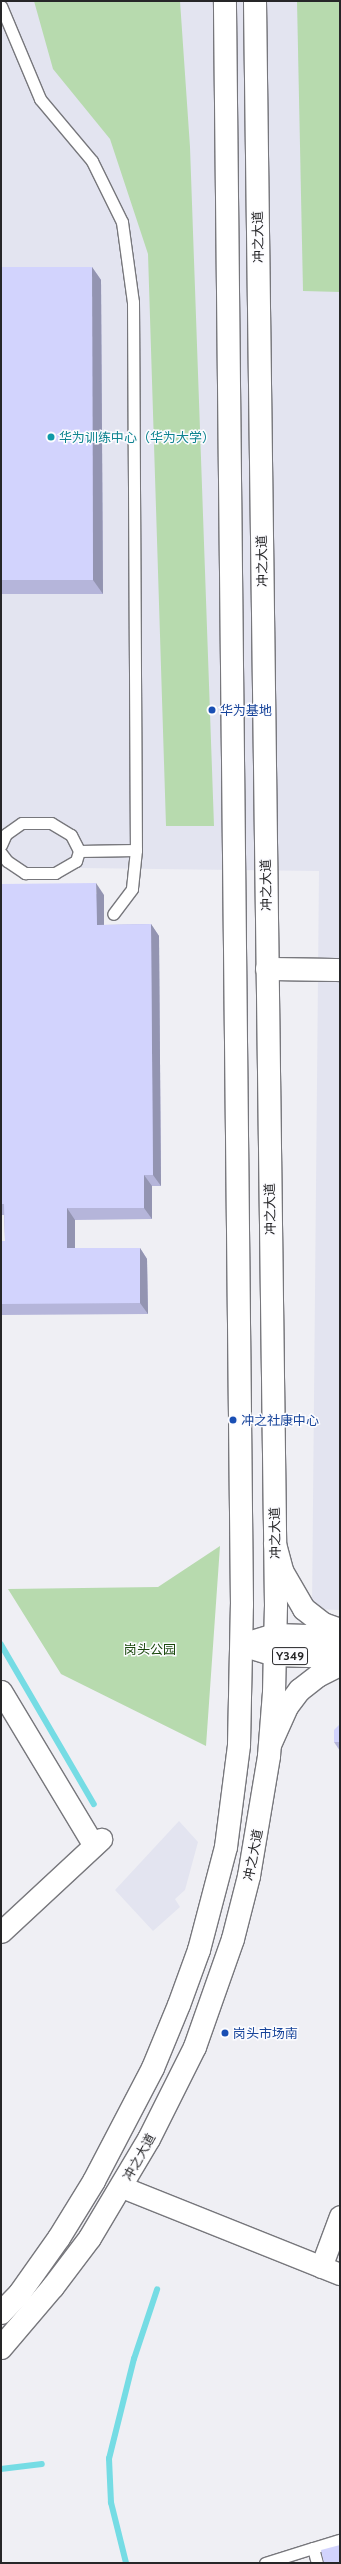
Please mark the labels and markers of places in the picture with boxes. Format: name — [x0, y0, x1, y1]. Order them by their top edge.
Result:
place label: 华为训练中心（华为大学） — [59, 429, 215, 445]
marker: 华为训练中心（华为大学） — [46, 432, 56, 442]
place label: 华为基地 — [220, 702, 272, 718]
marker: 华为基地 — [207, 705, 217, 715]
place label: 冲之社康中心 — [241, 1412, 319, 1428]
marker: 冲之社康中心 — [228, 1415, 238, 1425]
place label: 岗头市场南 — [233, 2025, 298, 2041]
marker: 岗头市场南 — [220, 2028, 230, 2038]

